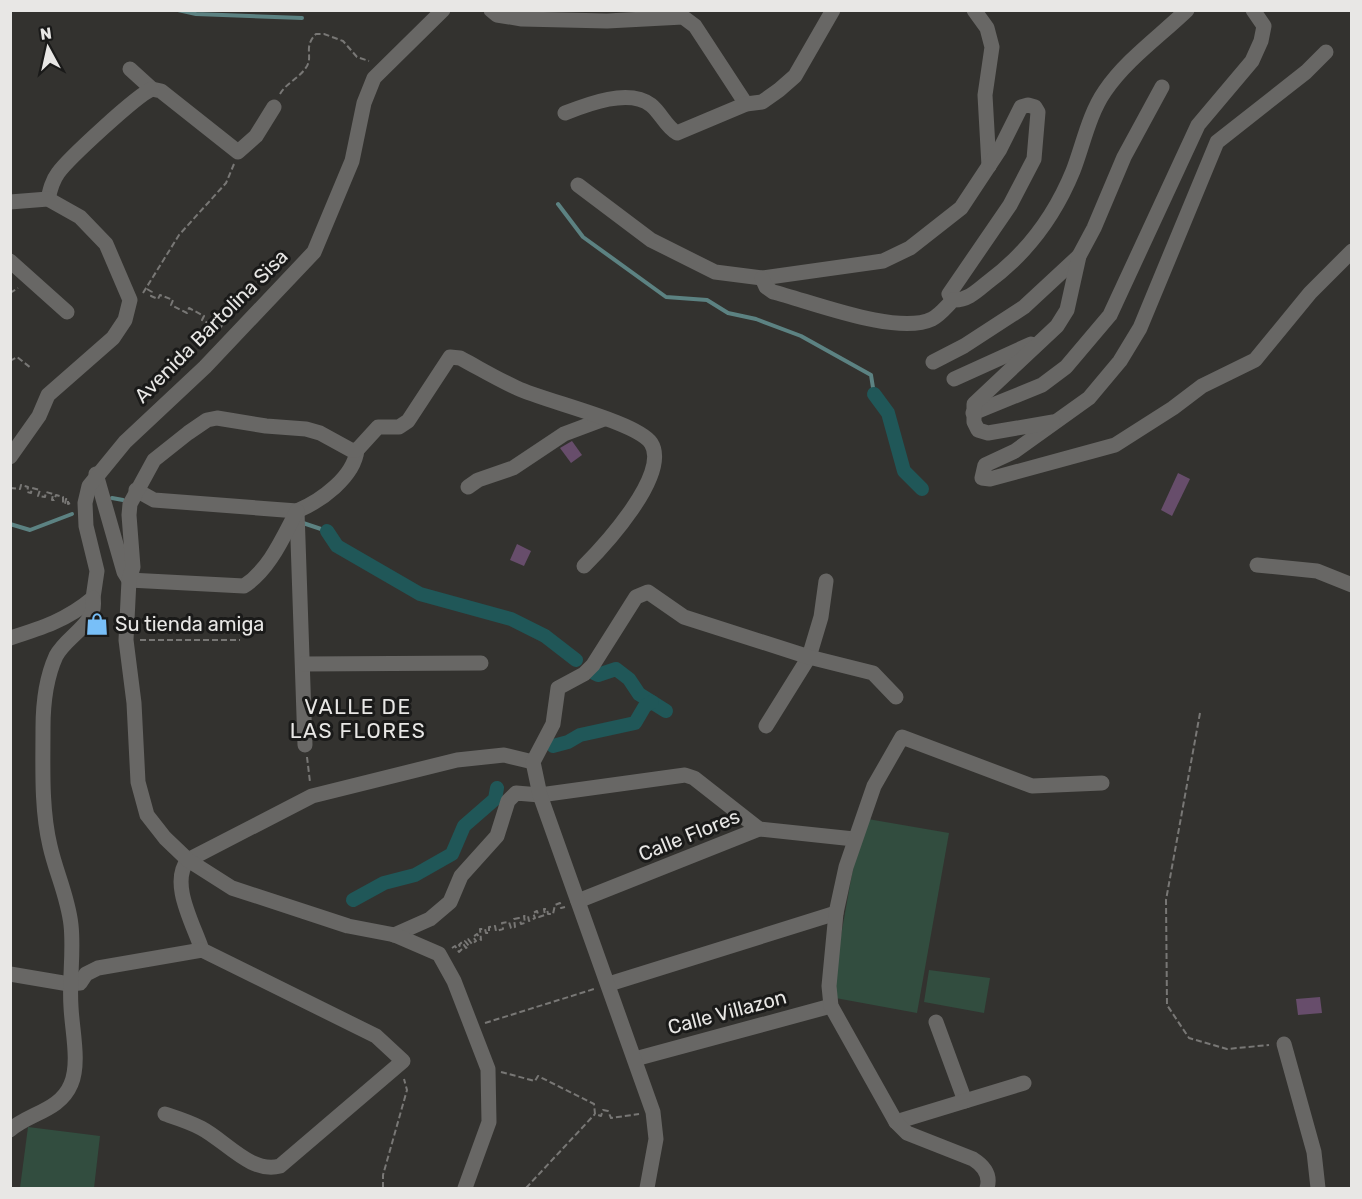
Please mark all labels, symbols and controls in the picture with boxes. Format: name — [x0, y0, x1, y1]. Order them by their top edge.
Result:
north arrow — [18, 18, 78, 78]
text: N — [39, 23, 53, 44]
street label: Avenida Bartolina Sisa — [129, 244, 293, 408]
shop icon: Su tienda amiga — [84, 611, 110, 637]
place label: Su tienda amiga — [115, 612, 264, 636]
district label: VALLE DE LAS FLORES — [290, 694, 426, 743]
street label: Calle Flores — [635, 804, 743, 866]
street label: Calle Villazon — [665, 985, 789, 1039]

